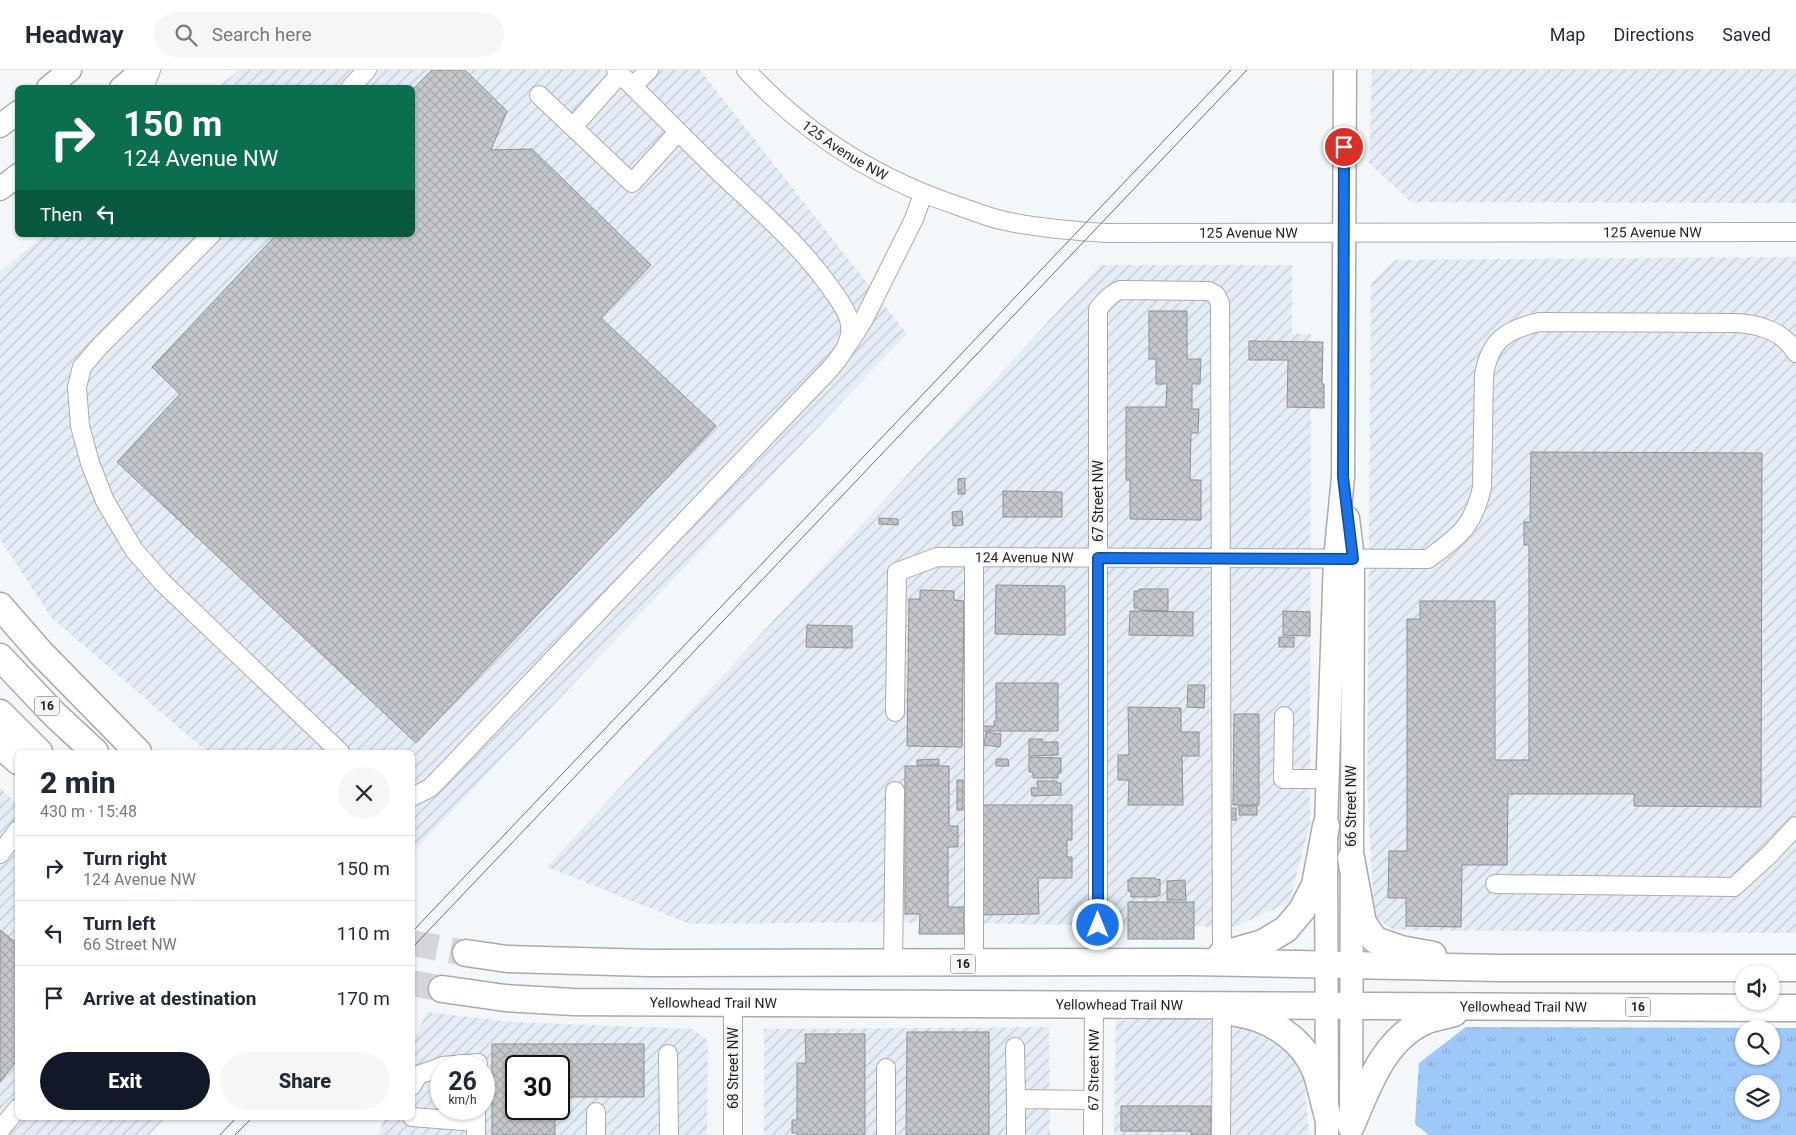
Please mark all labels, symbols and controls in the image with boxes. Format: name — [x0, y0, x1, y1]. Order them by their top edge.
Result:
search box — [154, 12, 504, 57]
text: Headway — [25, 21, 124, 49]
icon: search — [172, 21, 200, 49]
text: Search here — [212, 23, 312, 46]
text: Map — [1550, 24, 1585, 45]
text: Directions — [1613, 24, 1694, 45]
text: Saved — [1722, 24, 1771, 45]
text: 150 m — [123, 104, 222, 145]
icon: right — [40, 105, 105, 170]
street label: 125 Avenue NW — [799, 117, 891, 184]
pin — [1323, 126, 1365, 168]
icon: arrive — [1330, 133, 1358, 161]
text: 124 Avenue NW — [123, 146, 278, 171]
icon: left — [92, 200, 120, 228]
text: Then — [40, 203, 82, 226]
street label: 125 Avenue NW — [1603, 224, 1702, 240]
street label: 125 Avenue NW — [1199, 225, 1298, 241]
street label: 67 Street NW — [1090, 459, 1106, 542]
street label: 124 Avenue NW — [975, 549, 1074, 566]
road number: 16 — [34, 696, 60, 716]
street label: 66 Street NW — [1343, 764, 1359, 847]
text: 2 min — [40, 765, 116, 800]
button: close — [338, 767, 390, 819]
text: 430 m · 15:48 — [40, 802, 137, 821]
text: Turn right — [83, 847, 167, 870]
icon: right — [40, 854, 68, 882]
text: 150 m — [337, 857, 390, 880]
text: 124 Avenue NW — [83, 870, 196, 889]
position arrow — [1071, 898, 1123, 950]
text: Turn left — [83, 912, 156, 935]
icon: left — [40, 919, 68, 947]
text: 110 m — [337, 922, 390, 945]
text: 66 Street NW — [83, 935, 177, 954]
road number: 16 — [950, 954, 976, 974]
map controls — [1735, 965, 1780, 1120]
button: sound — [1735, 965, 1780, 1010]
icon: arrive — [40, 984, 68, 1012]
text: Arrive at destination — [83, 987, 256, 1010]
text: 170 m — [337, 987, 390, 1010]
street label: Yellowhead Trail NW — [650, 994, 778, 1011]
street label: Yellowhead Trail NW — [1056, 996, 1184, 1013]
street label: Yellowhead Trail NW — [1460, 998, 1587, 1015]
road number: 16 — [1626, 998, 1650, 1016]
button: search — [1735, 1020, 1780, 1065]
street label: 68 Street NW — [725, 1026, 741, 1109]
street label: 67 Street NW — [1085, 1028, 1102, 1111]
button: Exit — [40, 1052, 210, 1110]
button: Share — [220, 1052, 390, 1110]
speed limit sign: 30 — [505, 1055, 570, 1120]
text: 26 — [448, 1067, 477, 1096]
button: layers — [1735, 1075, 1780, 1120]
text: km/h — [448, 1093, 477, 1107]

